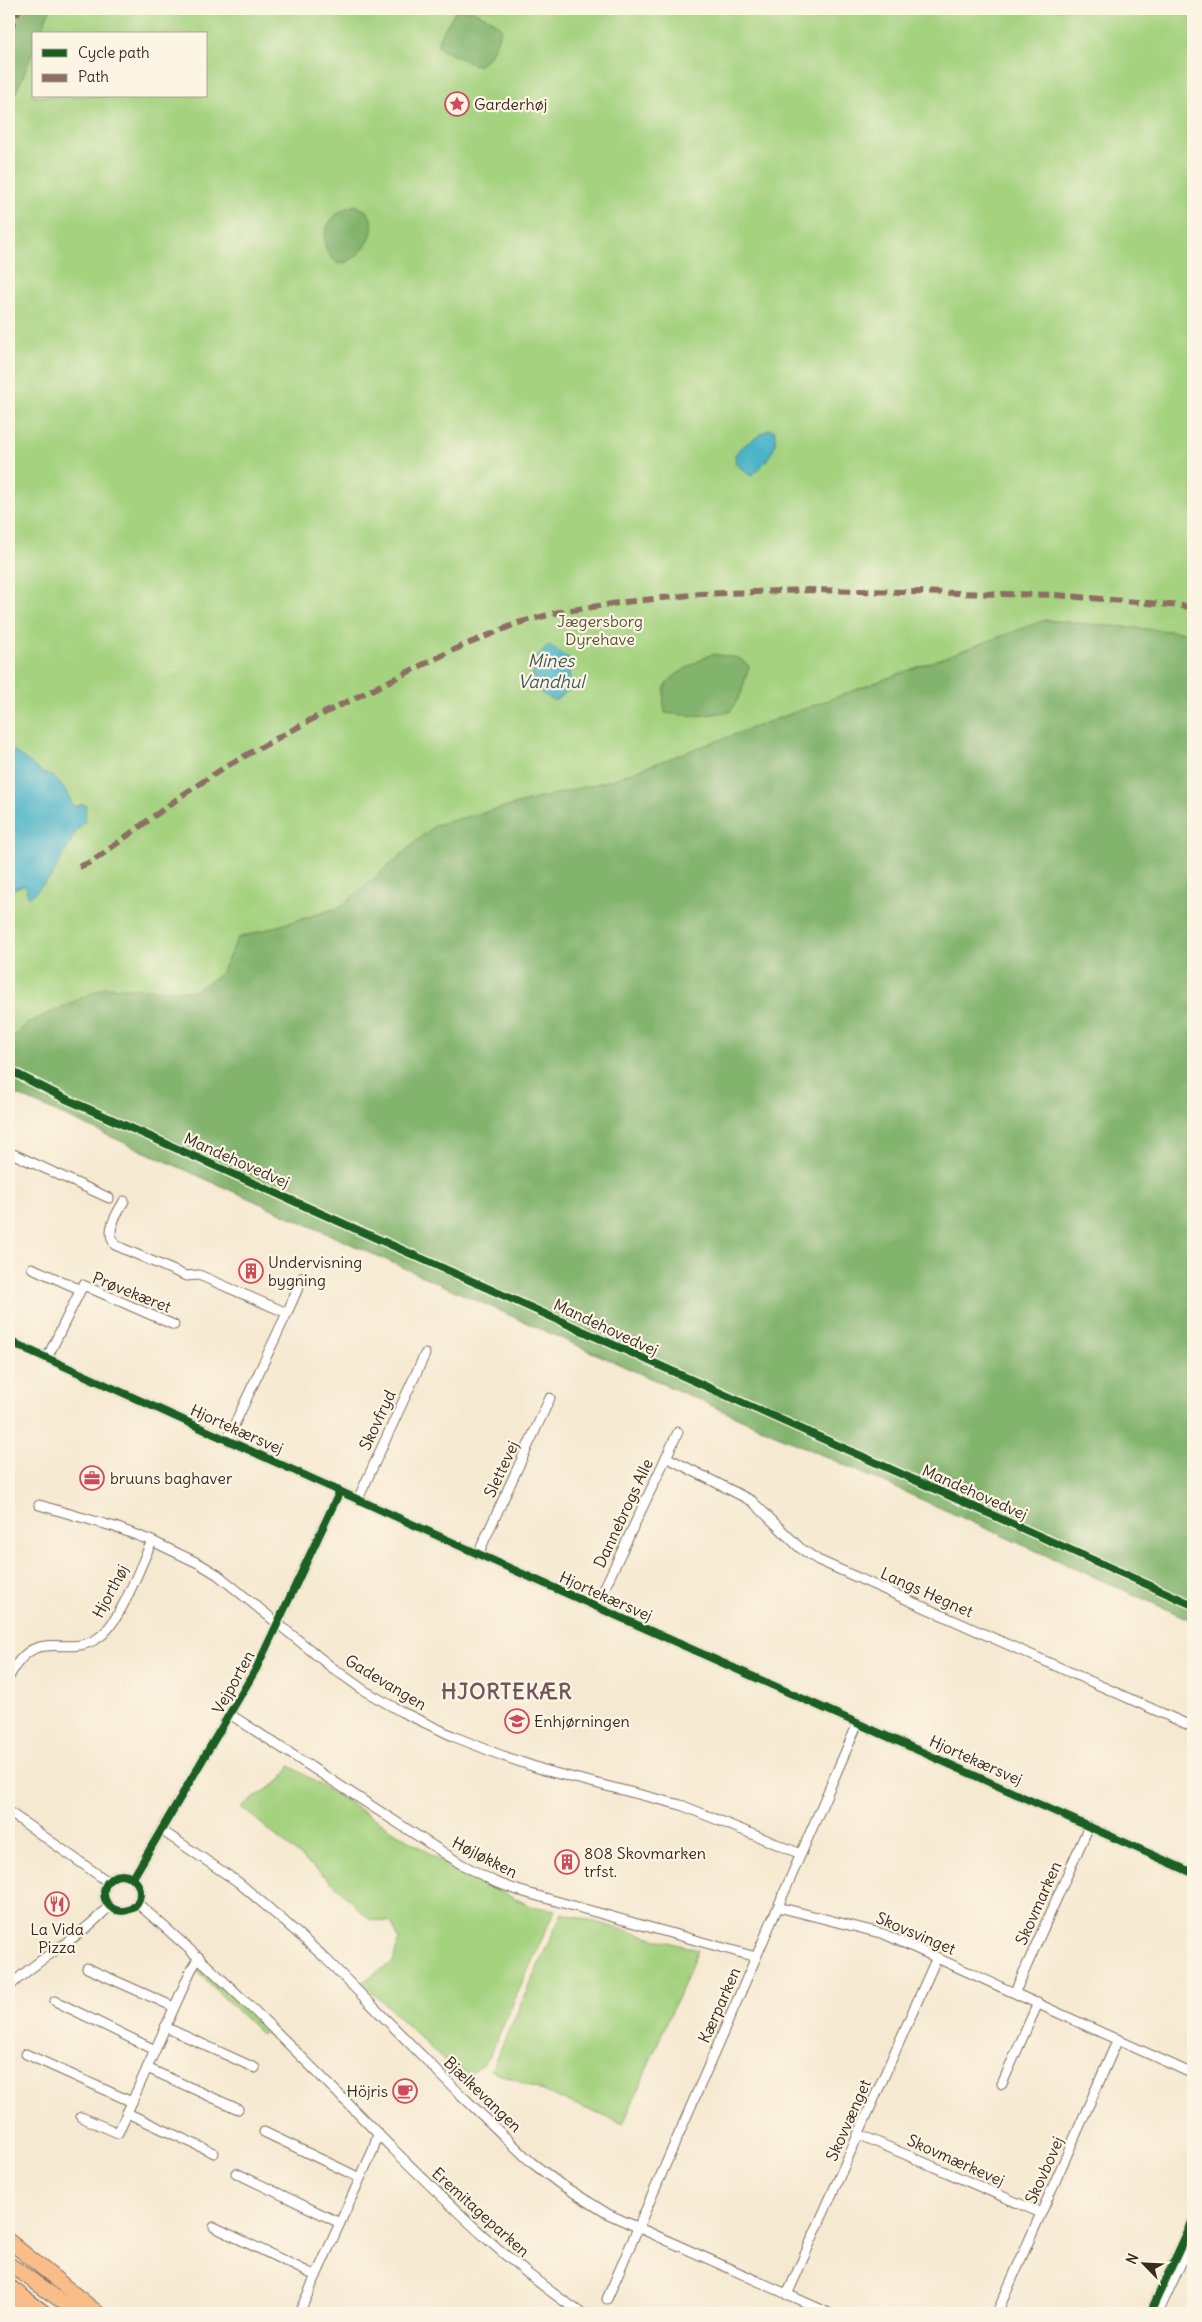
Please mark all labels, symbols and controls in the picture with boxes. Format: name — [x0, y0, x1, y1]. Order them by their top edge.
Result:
legend — [32, 32, 208, 98]
text: Cycle path — [78, 43, 150, 62]
text: Path — [78, 67, 109, 86]
place icon: Garderhøj — [444, 91, 470, 117]
place label: Garderhøj — [474, 94, 547, 114]
park label: Jægersborg Dyrehave — [557, 611, 643, 649]
water label: Mines Vandhul — [518, 649, 587, 693]
street label: Mandehovedvej — [181, 1128, 293, 1192]
place label: Undervisning bygning — [268, 1252, 362, 1290]
building icon: Undervisning bygning — [238, 1258, 264, 1284]
street label: Prøvekæret — [90, 1267, 175, 1317]
street label: Mandehovedvej — [550, 1294, 662, 1360]
street label: Skovfryd — [354, 1387, 400, 1453]
street label: Hjortekærsvej — [187, 1400, 287, 1458]
street label: Slettevej — [479, 1437, 523, 1501]
street label: Dannebrogs Alle — [589, 1455, 657, 1571]
street label: Mandehovedvej — [919, 1460, 1031, 1524]
office icon: bruuns baghaver — [79, 1465, 105, 1491]
place label: bruuns baghaver — [110, 1468, 233, 1488]
street label: Hjorthøj — [88, 1561, 132, 1621]
street label: Langs Hegnet — [878, 1563, 977, 1622]
street label: Hjortekærsvej — [556, 1567, 656, 1625]
street label: Vejporten — [207, 1647, 259, 1717]
street label: Gadevangen — [342, 1650, 430, 1714]
district label: HJORTEKÆR — [441, 1678, 573, 1705]
school or university icon: Enhjørningen — [504, 1708, 530, 1734]
place label: Enhjørningen — [534, 1711, 630, 1731]
street label: Hjortekærsvej — [926, 1731, 1026, 1789]
street label: Højløkken — [449, 1832, 521, 1882]
place label: 808 Skovmarken trfst. — [584, 1843, 706, 1881]
building icon: 808 Skovmarken trfst. — [554, 1849, 580, 1875]
street label: Skovmarken — [1011, 1858, 1065, 1948]
restaurant icon: La Vida Pizza — [44, 1891, 70, 1917]
street label: Skovsvinget — [873, 1907, 959, 1959]
place label: La Vida Pizza — [30, 1919, 84, 1957]
street label: Kærparken — [693, 1964, 745, 2046]
street label: Bjælkevangen — [440, 2052, 526, 2136]
street label: Skovvænget — [821, 2076, 875, 2164]
cafe icon: Höjris — [392, 2078, 418, 2104]
place label: Höjris — [347, 2081, 388, 2101]
street label: Skovmærkevej — [904, 2130, 1008, 2190]
street label: Skovbovej — [1020, 2133, 1068, 2207]
street label: Eremitageparken — [428, 2163, 534, 2261]
north arrow — [1120, 2240, 1170, 2290]
text: N — [1122, 2251, 1142, 2267]

